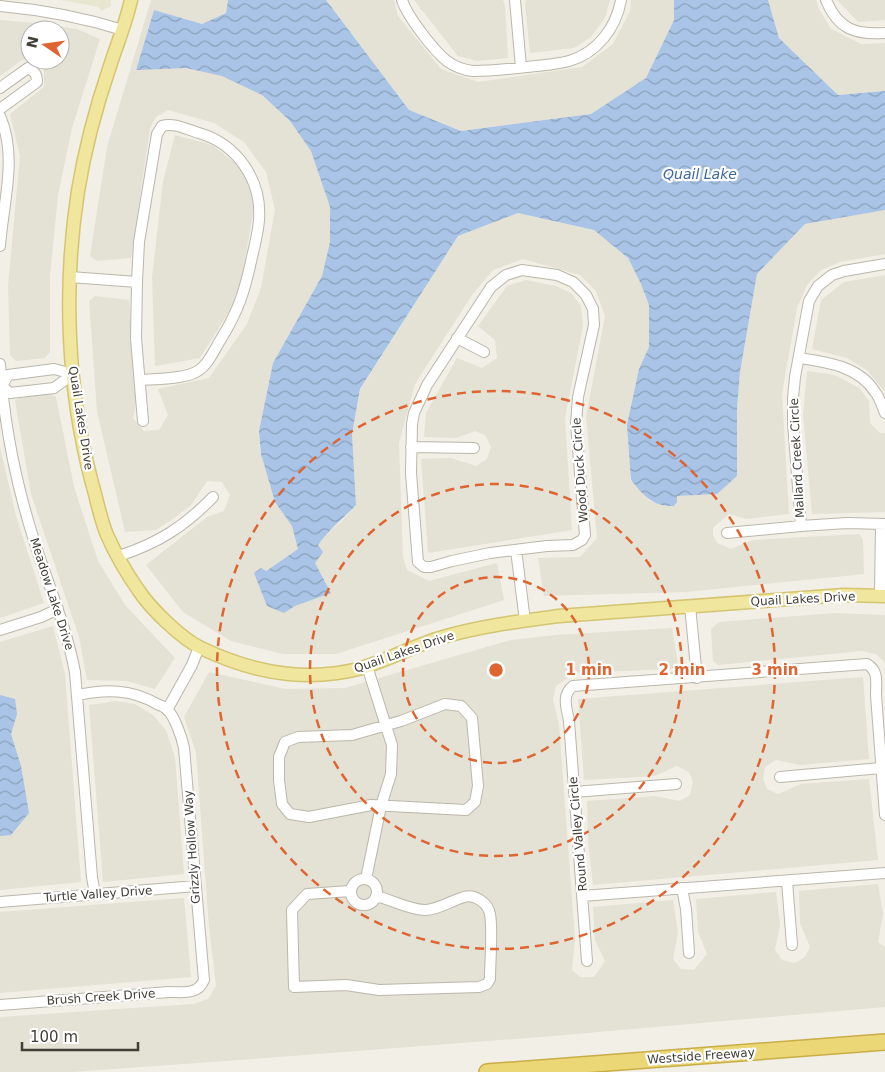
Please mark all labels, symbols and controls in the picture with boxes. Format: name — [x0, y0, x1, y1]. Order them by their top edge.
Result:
north arrow — [20, 20, 70, 70]
text: N — [23, 35, 41, 50]
water label: Quail Lake — [663, 166, 737, 182]
street label: Quail Lakes Drive — [66, 365, 96, 471]
street label: Mallard Creek Circle — [787, 398, 807, 518]
street label: Wood Duck Circle — [569, 417, 591, 523]
street label: Meadow Lake Drive — [27, 536, 77, 652]
street label: Quail Lakes Drive — [750, 589, 856, 609]
street label: Quail Lakes Drive — [352, 628, 456, 676]
centre of rings — [487, 661, 505, 679]
text: 1 min — [565, 661, 613, 679]
text: 2 min — [658, 661, 706, 679]
text: 3 min — [751, 661, 799, 679]
street label: Round Valley Circle — [566, 776, 590, 892]
street label: Grizzly Hollow Way — [181, 790, 203, 904]
street label: Turtle Valley Drive — [42, 883, 153, 905]
street label: Brush Creek Drive — [46, 986, 156, 1008]
scale bar — [22, 1020, 139, 1052]
text: 100 m — [30, 1028, 78, 1046]
street label: Westside Freeway — [647, 1045, 755, 1067]

